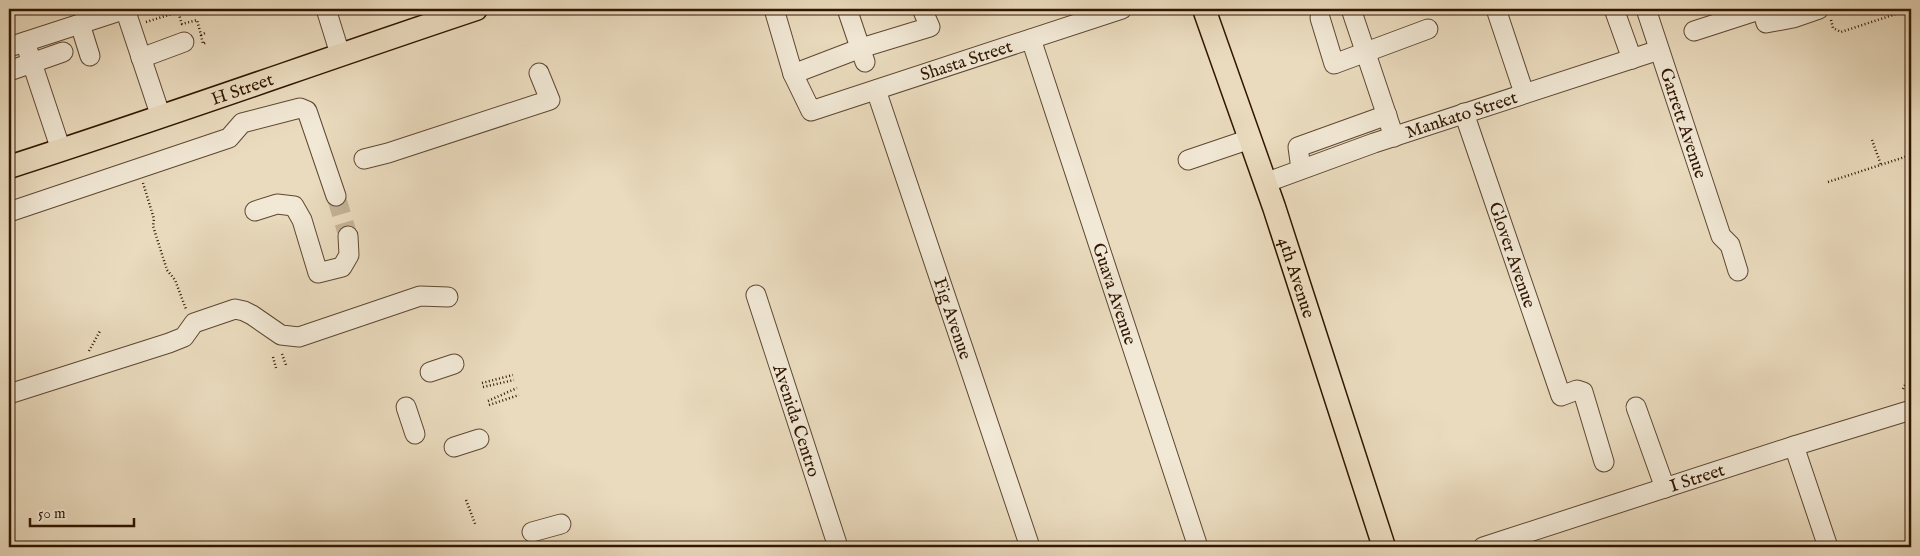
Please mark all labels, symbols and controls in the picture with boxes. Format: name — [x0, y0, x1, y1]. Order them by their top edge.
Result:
street label: Shasta Street — [917, 36, 1015, 87]
street label: Garrett Avenue — [1653, 65, 1711, 182]
street label: H Street — [209, 69, 277, 112]
street label: Mankato Street — [1403, 87, 1521, 145]
street label: Glover Avenue — [1482, 199, 1540, 311]
street label: 4th Avenue — [1272, 235, 1319, 321]
street label: Guava Avenue — [1086, 240, 1141, 348]
street label: Fig Avenue — [927, 275, 976, 363]
street label: Avenida Centro — [766, 361, 825, 480]
street label: I Street — [1667, 459, 1728, 499]
scale bar — [30, 496, 134, 528]
text: 50 m — [38, 504, 66, 523]

